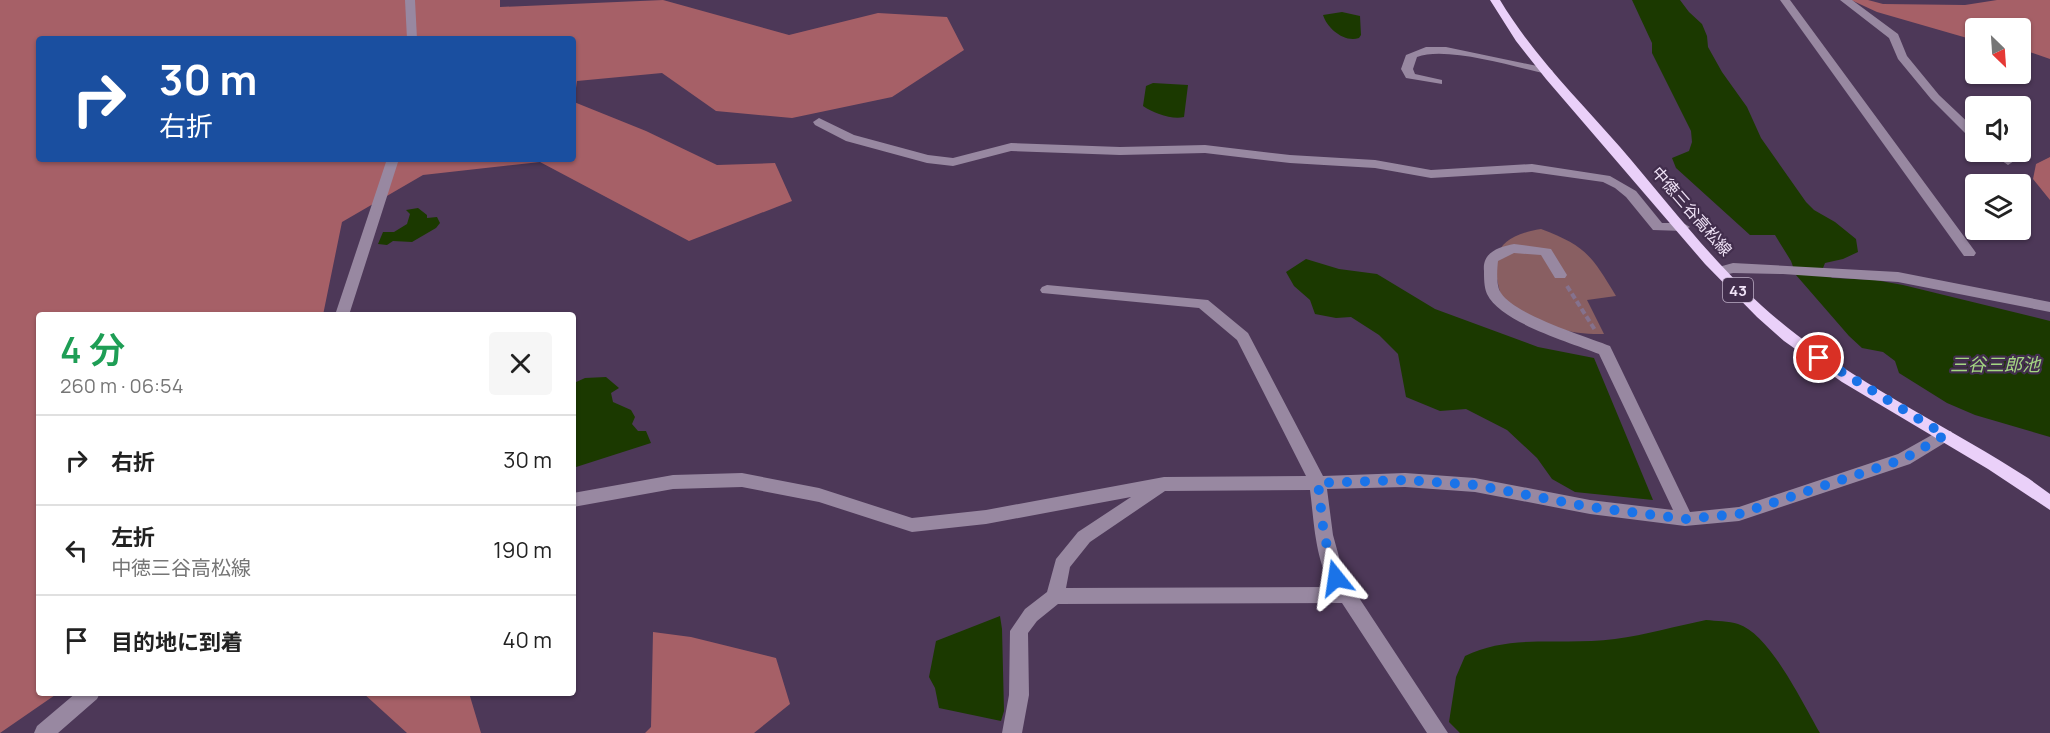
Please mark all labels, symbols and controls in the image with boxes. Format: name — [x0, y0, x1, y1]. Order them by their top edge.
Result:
north arrow — [1965, 18, 2031, 84]
map controls — [1965, 18, 2031, 240]
text: 30 m — [159, 50, 257, 108]
icon: right — [60, 60, 138, 138]
button: sound — [1965, 96, 2031, 162]
text: 右折 — [159, 107, 213, 144]
street label: 中徳三谷高松線 — [1647, 162, 1737, 260]
button: layers — [1965, 174, 2031, 240]
road number: 43 — [1723, 278, 1753, 302]
text: 4 分 — [60, 325, 125, 374]
button: close — [489, 332, 552, 395]
pin — [1793, 332, 1844, 383]
icon: arrive — [1802, 341, 1835, 374]
water label: 三谷三郎池 — [1950, 352, 2042, 376]
text: 260 m · 06:54 — [60, 372, 183, 399]
icon: right — [60, 444, 93, 477]
text: 30 m — [503, 445, 552, 475]
text: 右折 — [111, 447, 155, 477]
text: 左折 — [111, 522, 155, 552]
icon: left — [60, 534, 93, 567]
text: 190 m — [493, 535, 552, 565]
position arrow — [1304, 546, 1368, 610]
text: 中徳三谷高松線 — [111, 554, 251, 581]
icon: arrive — [60, 624, 93, 657]
text: 40 m — [503, 625, 552, 655]
text: 目的地に到着 — [111, 627, 243, 657]

